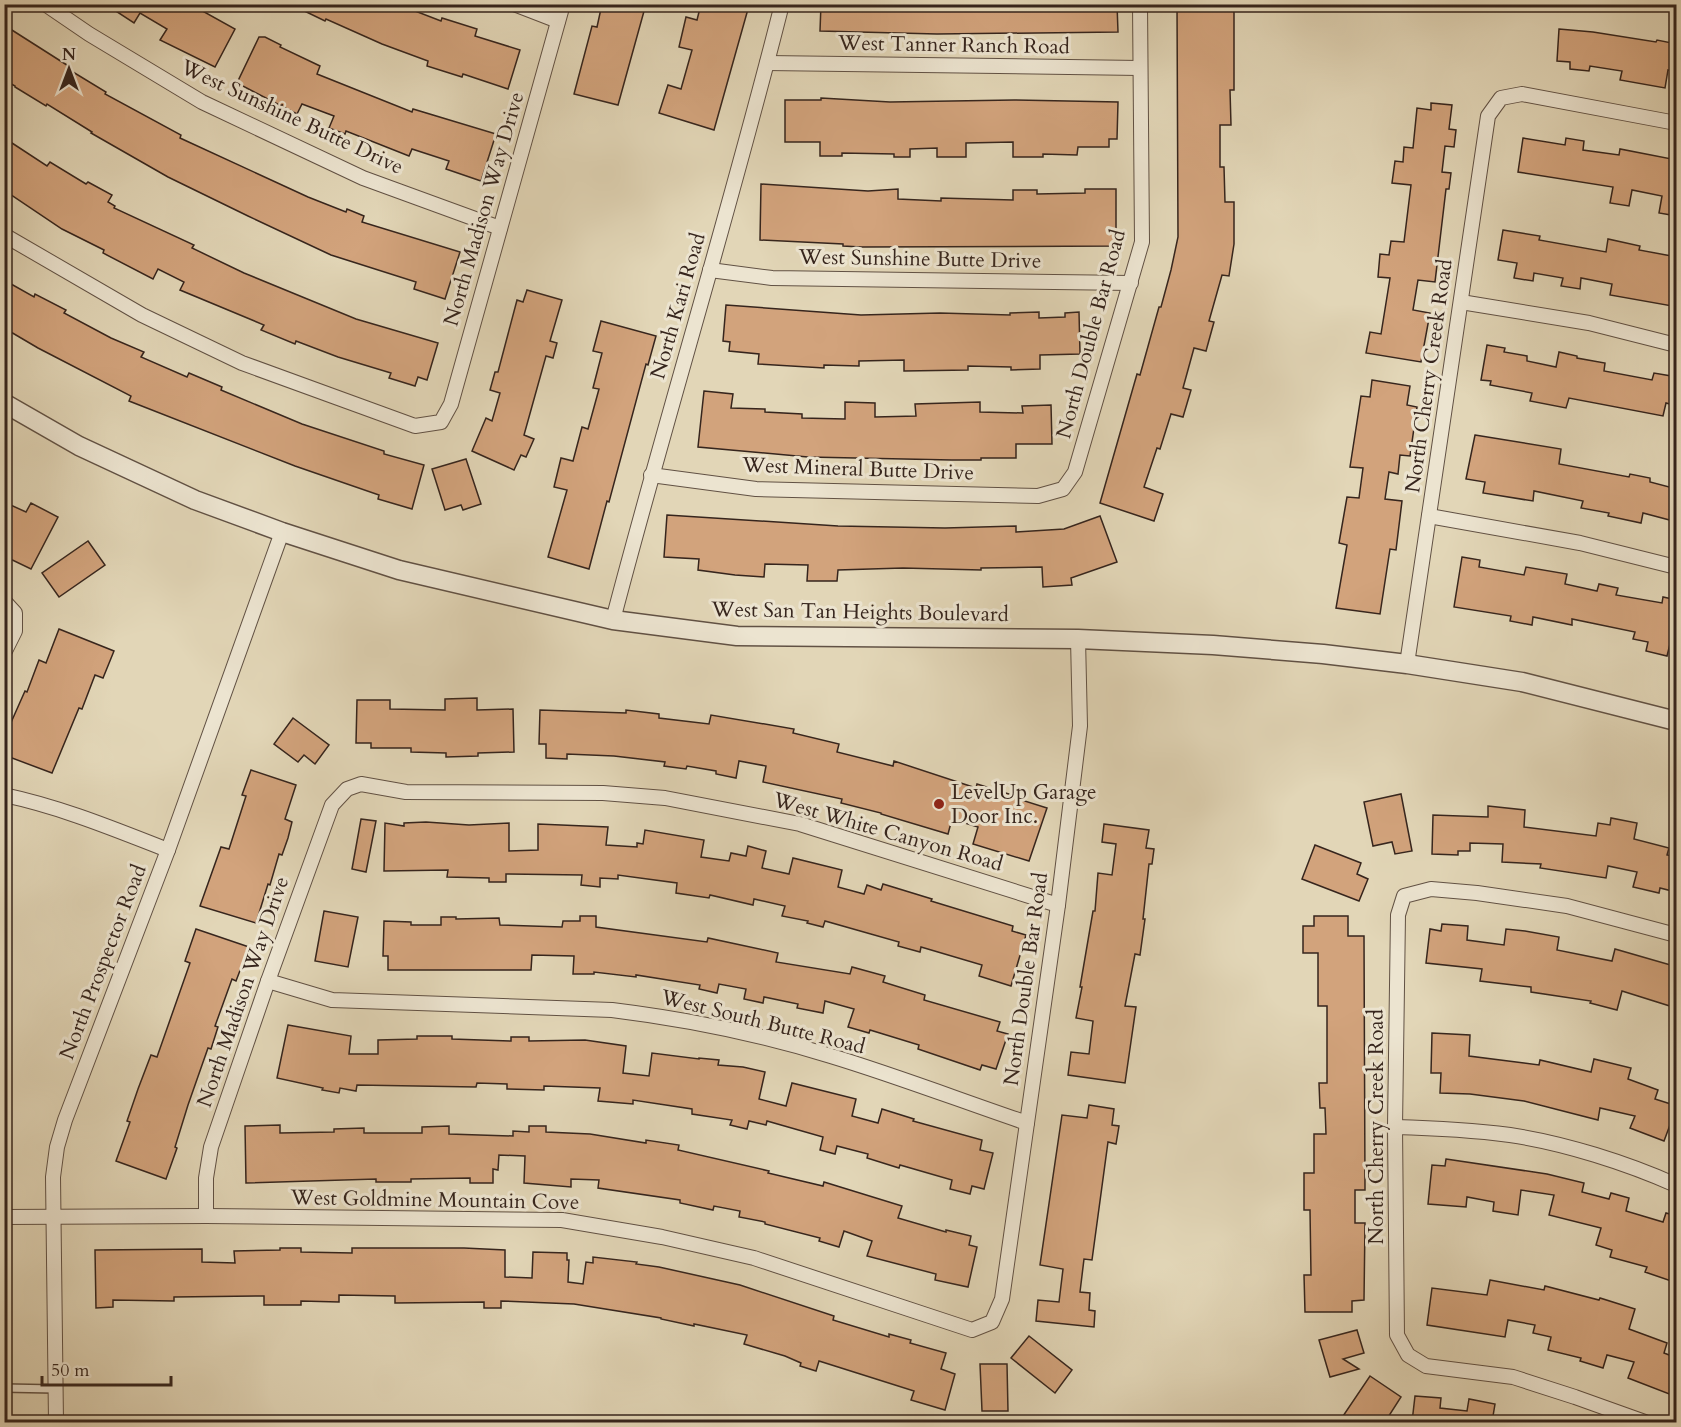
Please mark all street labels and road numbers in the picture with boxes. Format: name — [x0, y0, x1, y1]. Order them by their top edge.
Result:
street label: West Tanner Ranch Road — [837, 28, 1070, 62]
street label: West Sunshine Butte Drive — [175, 52, 408, 181]
street label: North Madison Way Drive — [437, 88, 531, 330]
street label: North Double Bar Road — [1049, 226, 1133, 442]
street label: North Kari Road — [643, 230, 713, 382]
street label: West Sunshine Butte Drive — [797, 242, 1042, 276]
street label: North Cherry Creek Road — [1398, 257, 1460, 495]
street label: West Mineral Butte Drive — [741, 450, 974, 488]
street label: West San Tan Heights Boulevard — [710, 595, 1009, 629]
street label: West White Canyon Road — [769, 785, 1006, 879]
street label: North Prospector Road — [52, 860, 154, 1064]
street label: North Double Bar Road — [997, 870, 1055, 1088]
street label: North Madison Way Drive — [190, 873, 296, 1111]
street label: West South Butte Road — [657, 982, 868, 1061]
street label: North Cherry Creek Road — [1362, 1009, 1391, 1245]
street label: West Goldmine Mountain Cove — [289, 1183, 580, 1217]

